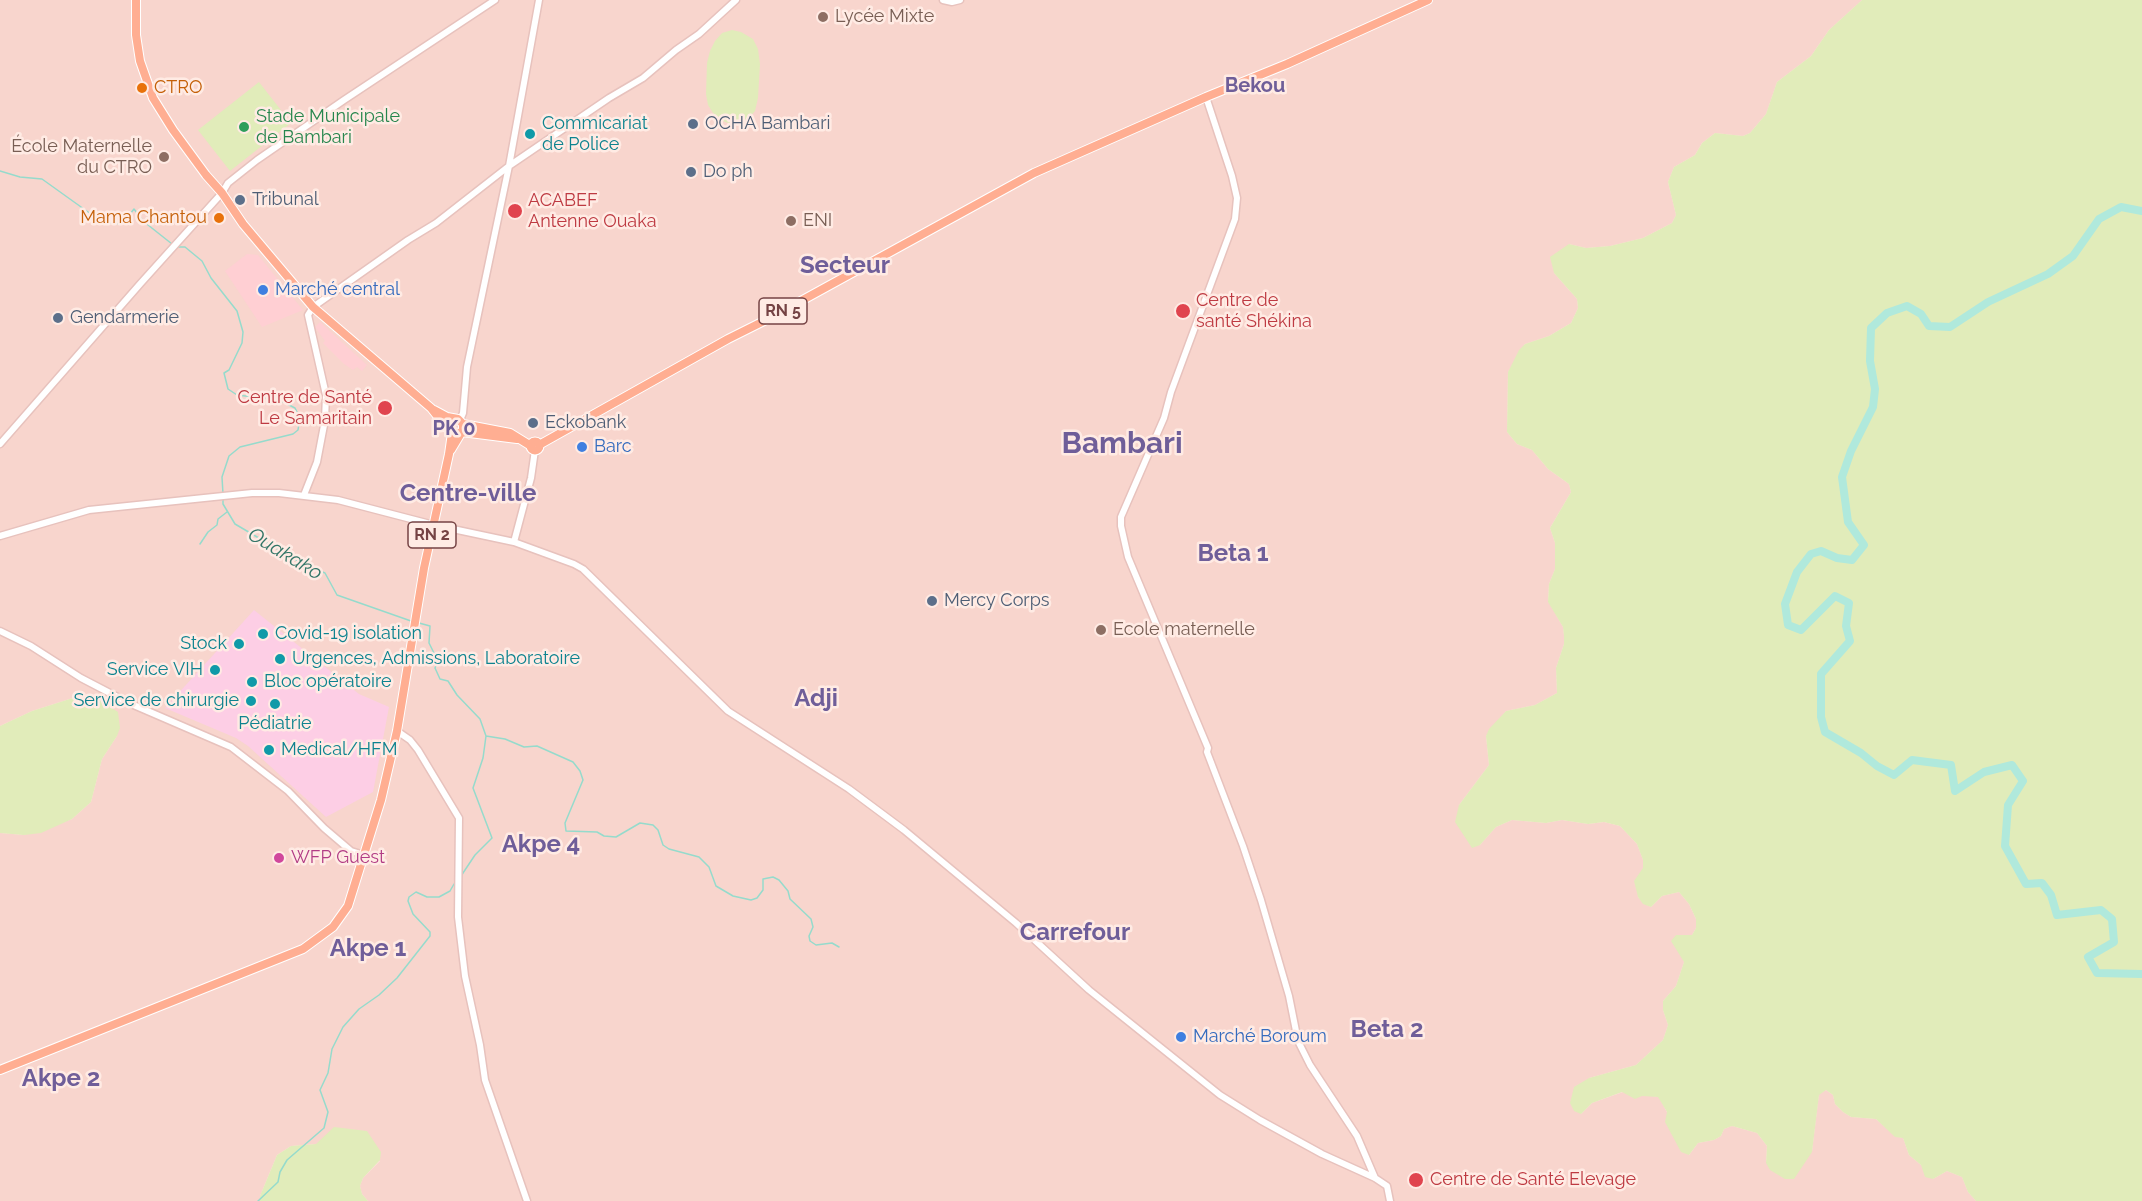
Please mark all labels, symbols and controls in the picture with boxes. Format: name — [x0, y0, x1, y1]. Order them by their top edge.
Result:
place label: Lycée Mixte — [835, 6, 934, 28]
marker: Lycée Mixte — [816, 10, 830, 24]
district label: Bekou — [1225, 74, 1285, 98]
place label: CTRO — [154, 77, 203, 99]
marker: CTRO — [135, 81, 149, 95]
place label: Stade Municipale de Bambari — [256, 106, 400, 148]
place label: Commicariat de Police — [542, 113, 648, 156]
place label: OCHA Bambari — [705, 113, 830, 135]
marker: OCHA Bambari — [686, 117, 700, 131]
marker: Stade Municipale de Bambari — [237, 120, 251, 134]
marker: Commicariat de Police — [523, 127, 537, 141]
place label: École Maternelle du CTRO — [11, 136, 152, 178]
marker: École Maternelle du CTRO — [157, 150, 171, 164]
place label: Do ph — [703, 161, 753, 183]
marker: Do ph — [684, 165, 698, 179]
place label: Tribunal — [252, 189, 319, 211]
place label: ACABEF Antenne Ouaka — [528, 190, 656, 232]
marker: Tribunal — [233, 193, 247, 207]
marker: ACABEF Antenne Ouaka — [506, 202, 524, 220]
place label: Mama Chantou — [80, 207, 207, 229]
place label: ENI — [803, 210, 832, 232]
marker: Mama Chantou — [212, 211, 226, 225]
marker: ENI — [784, 214, 798, 228]
district label: Secteur — [800, 252, 890, 280]
place label: Marché central — [275, 279, 400, 301]
marker: Marché central — [256, 283, 270, 297]
place label: Centre de santé Shékina — [1196, 290, 1312, 332]
road number: RN 5 — [759, 298, 807, 324]
marker: Centre de santé Shékina — [1174, 302, 1192, 320]
place label: Gendarmerie — [70, 307, 179, 329]
marker: Gendarmerie — [51, 311, 65, 325]
place label: Centre de Santé Le Samaritain — [238, 387, 372, 430]
marker: Centre de Santé Le Samaritain — [376, 399, 394, 417]
place label: Eckobank — [545, 412, 626, 434]
marker: Eckobank — [526, 416, 540, 430]
district label: PK 0 — [433, 417, 475, 441]
district label: Bambari — [1061, 426, 1183, 462]
place label: Barc — [594, 436, 632, 458]
marker: Barc — [575, 440, 589, 454]
district label: Centre-ville — [400, 480, 536, 508]
water label: Ouakako — [243, 522, 327, 586]
road number: RN 2 — [408, 522, 456, 548]
district label: Beta 1 — [1197, 540, 1269, 568]
place label: Mercy Corps — [944, 590, 1049, 612]
marker: Mercy Corps — [925, 594, 939, 608]
place label: Ecole maternelle — [1113, 619, 1255, 641]
place label: Covid-19 isolation — [275, 623, 422, 645]
marker: Ecole maternelle — [1094, 623, 1108, 637]
marker: Covid-19 isolation — [256, 627, 270, 641]
place label: Stock — [180, 633, 227, 655]
marker: Stock — [232, 637, 246, 651]
place label: Urgences, Admissions, Laboratoire — [292, 648, 580, 670]
marker: Urgences, Admissions, Laboratoire — [273, 652, 287, 666]
place label: Service VIH — [107, 659, 203, 681]
marker: Service VIH — [208, 663, 222, 677]
place label: Bloc opératoire — [264, 671, 392, 693]
marker: Bloc opératoire — [245, 675, 259, 689]
district label: Adji — [794, 685, 838, 713]
place label: Service de chirurgie — [73, 690, 239, 712]
marker: Service de chirurgie — [244, 694, 258, 708]
marker: Pédiatrie — [268, 697, 282, 711]
place label: Pédiatrie — [238, 713, 312, 735]
place label: Medical/HFM — [281, 739, 397, 761]
marker: Medical/HFM — [262, 743, 276, 757]
district label: Akpe 4 — [502, 831, 580, 859]
place label: WFP Guest — [291, 847, 385, 869]
marker: WFP Guest — [272, 851, 286, 865]
district label: Carrefour — [1020, 919, 1130, 947]
district label: Akpe 1 — [330, 935, 406, 963]
district label: Beta 2 — [1351, 1016, 1423, 1044]
place label: Marché Boroum — [1193, 1026, 1327, 1048]
marker: Marché Boroum — [1174, 1030, 1188, 1044]
district label: Akpe 2 — [22, 1065, 100, 1093]
place label: Centre de Santé Elevage — [1430, 1169, 1636, 1191]
marker: Centre de Santé Elevage — [1407, 1171, 1425, 1189]

